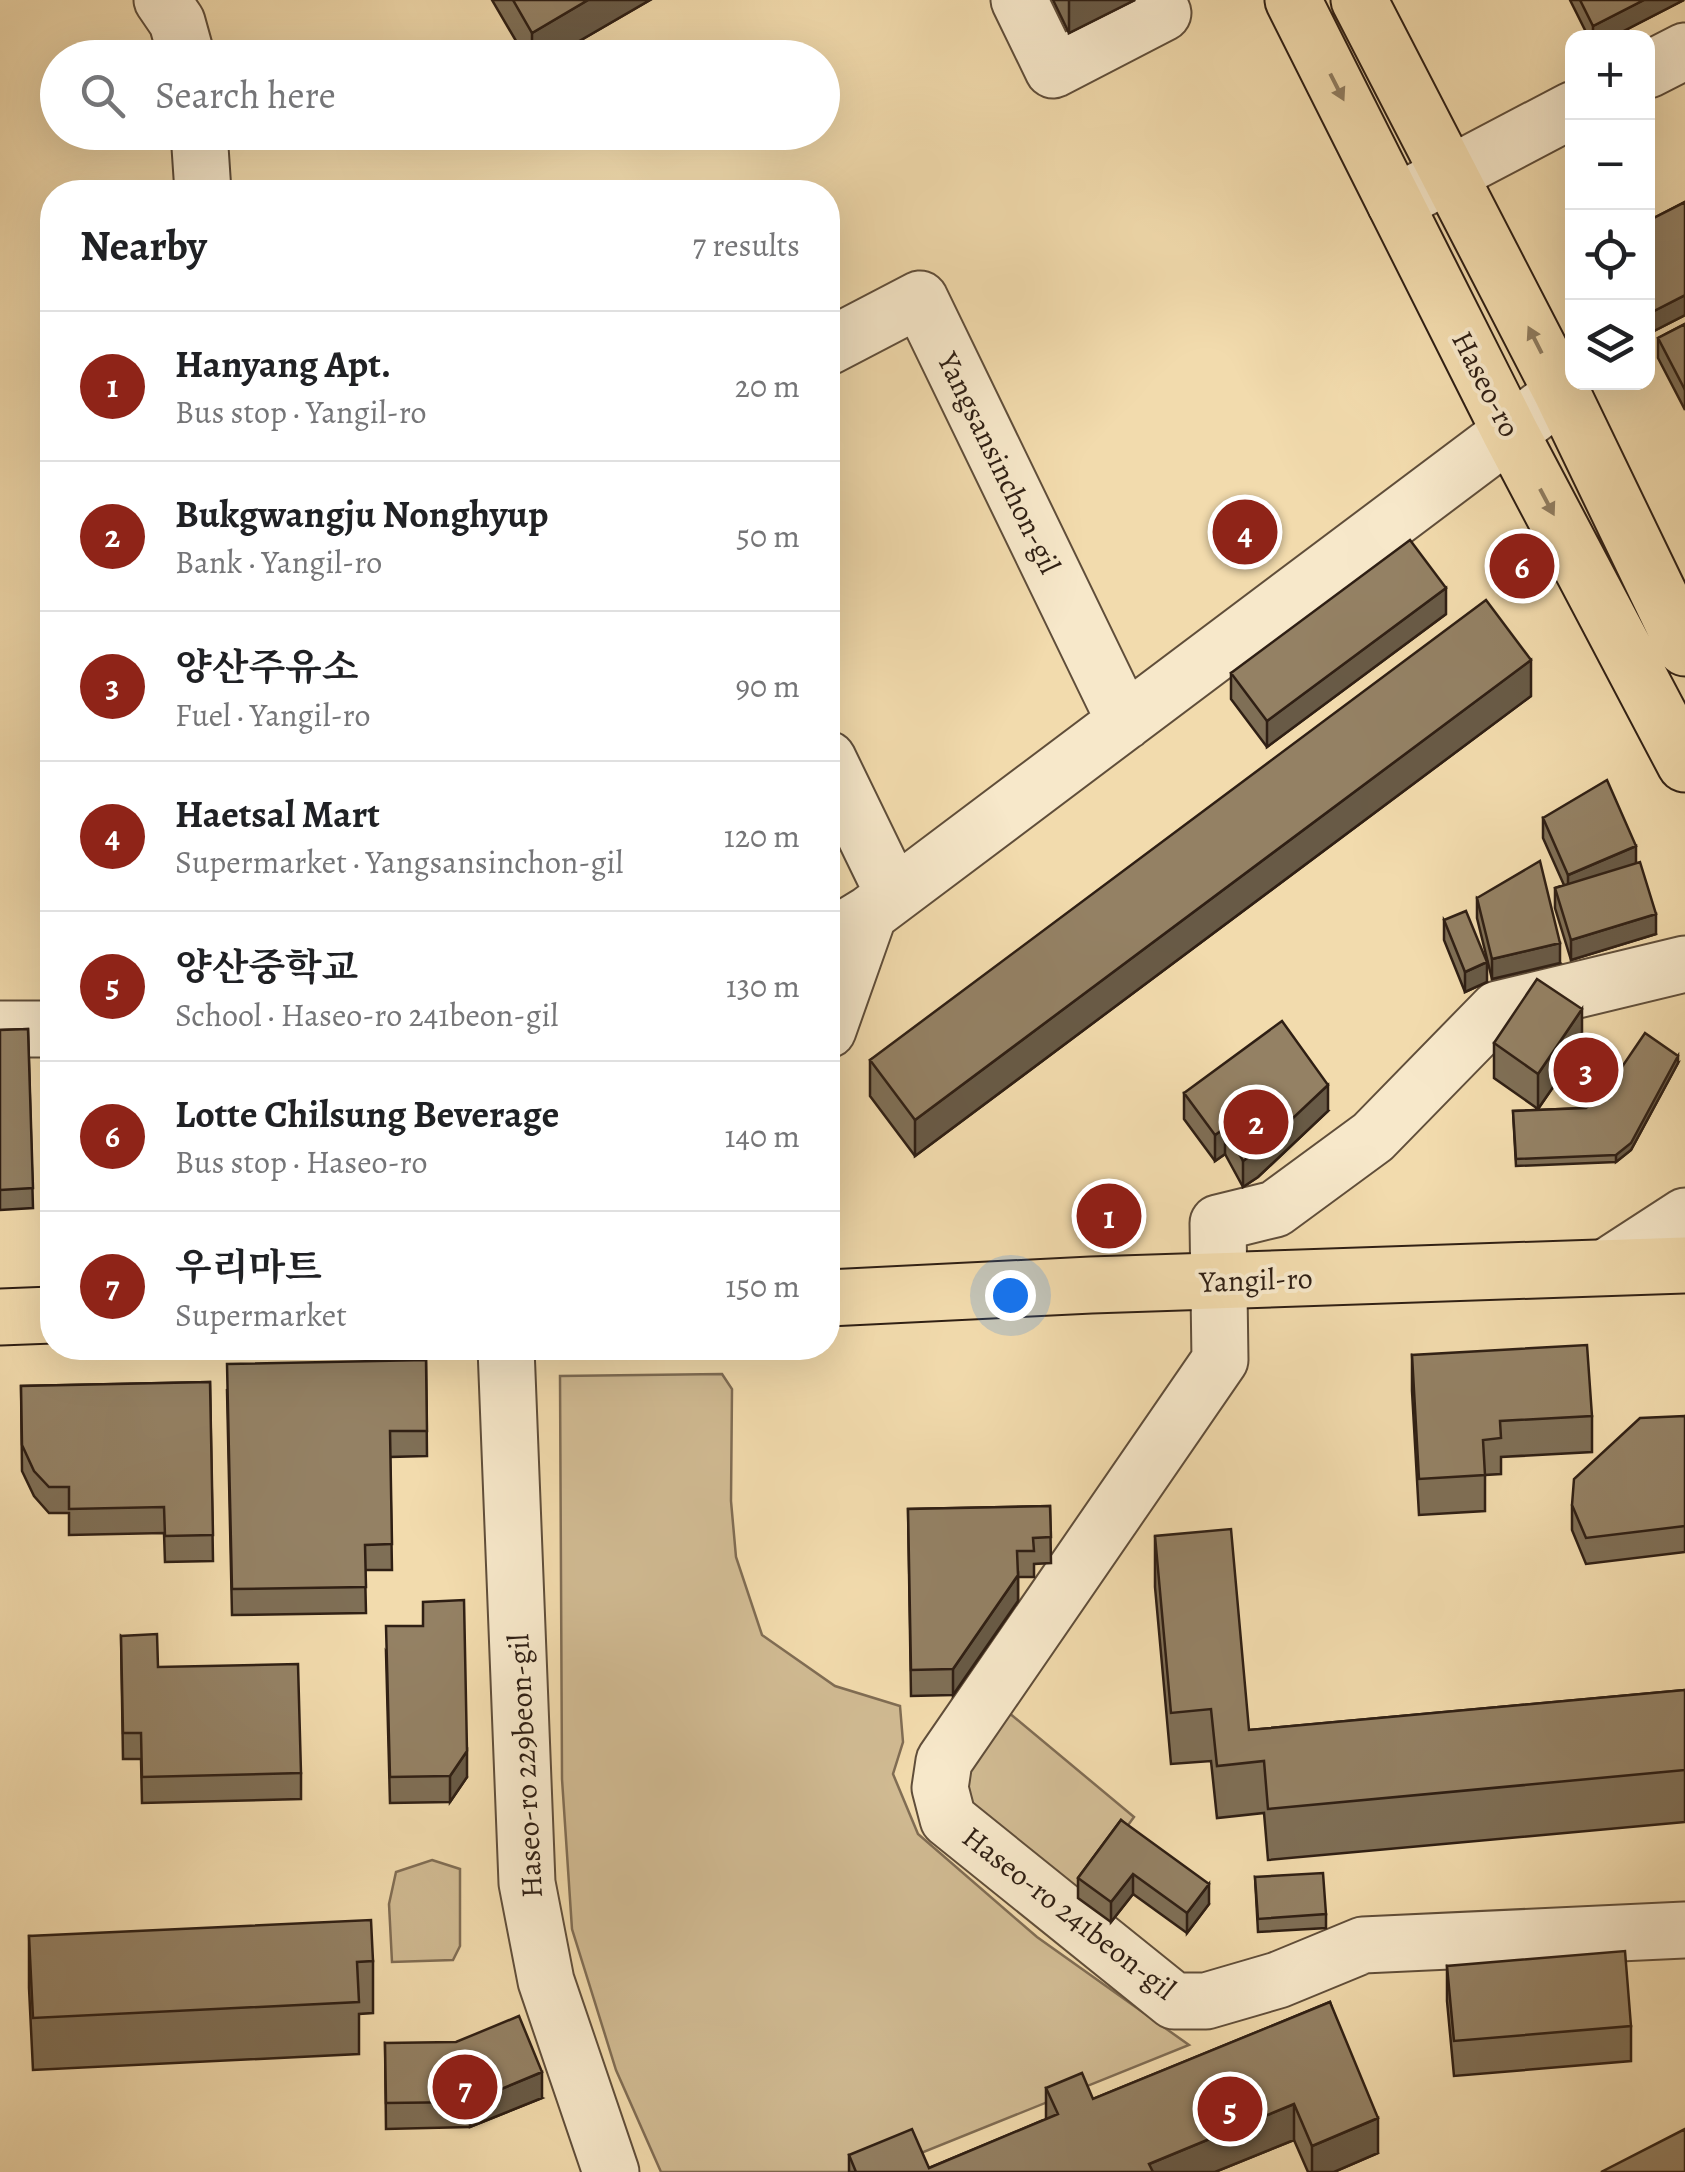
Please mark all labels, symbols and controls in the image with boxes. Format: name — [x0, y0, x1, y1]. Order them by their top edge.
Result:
map controls — [1565, 30, 1655, 390]
button: + — [1565, 30, 1655, 120]
search box — [40, 40, 840, 150]
icon: search — [75, 68, 130, 123]
text: Search here — [155, 69, 336, 121]
one-way arrow — [1328, 73, 1345, 102]
button: − — [1565, 120, 1655, 210]
button: locate — [1565, 210, 1655, 300]
text: Nearby — [80, 217, 207, 274]
text: 7 results — [693, 223, 800, 267]
button: layers — [1565, 300, 1655, 390]
street label: Haseo-ro — [1442, 324, 1530, 444]
one-way arrow — [1527, 326, 1544, 355]
text: Hanyang Apt. — [175, 338, 391, 390]
street label: Yangsansinchon-gil — [928, 345, 1070, 580]
text: 1 — [107, 364, 118, 408]
text: 20 m — [735, 364, 800, 408]
text: Bus stop · Yangil-ro — [175, 390, 427, 434]
one-way arrow — [1539, 487, 1556, 516]
text: Bukgwangju Nonghyup — [175, 488, 548, 540]
pin: 4 — [1212, 494, 1278, 570]
text: 2 — [105, 514, 120, 558]
text: 50 m — [736, 514, 800, 558]
pin: 6 — [1490, 528, 1554, 604]
text: Bank · Yangil-ro — [175, 540, 382, 584]
text: 양산주유소 — [175, 641, 359, 693]
text: 3 — [106, 664, 119, 708]
text: 90 m — [735, 664, 800, 708]
text: Fuel · Yangil-ro — [175, 693, 371, 737]
text: Haetsal Mart — [175, 788, 380, 840]
text: 4 — [105, 814, 120, 858]
text: 120 m — [724, 814, 800, 858]
text: Supermarket · Yangsansinchon-gil — [175, 840, 623, 884]
text: 양산중학교 — [175, 941, 359, 993]
text: 5 — [106, 964, 119, 1008]
text: 130 m — [726, 964, 800, 1008]
text: School · Haseo-ro 241beon-gil — [175, 993, 558, 1037]
pin: 3 — [1554, 1032, 1618, 1108]
pin: 2 — [1224, 1084, 1288, 1160]
text: Lotte Chilsung Beverage — [175, 1088, 559, 1140]
text: 6 — [105, 1114, 120, 1158]
text: 140 m — [725, 1114, 800, 1158]
text: Bus stop · Haseo-ro — [175, 1140, 427, 1184]
pin: 1 — [1076, 1178, 1142, 1254]
text: 우리마트 — [175, 1241, 322, 1293]
street label: Yangil-ro — [1198, 1258, 1313, 1302]
text: 7 — [106, 1264, 119, 1308]
text: 150 m — [725, 1264, 800, 1308]
your location — [985, 1270, 1036, 1321]
text: Supermarket — [175, 1293, 347, 1337]
street label: Haseo-ro 229beon-gil — [498, 1633, 552, 1899]
street label: Haseo-ro 241beon-gil — [954, 1817, 1184, 2009]
pin: 7 — [432, 2050, 498, 2124]
pin: 5 — [1198, 2072, 1262, 2146]

